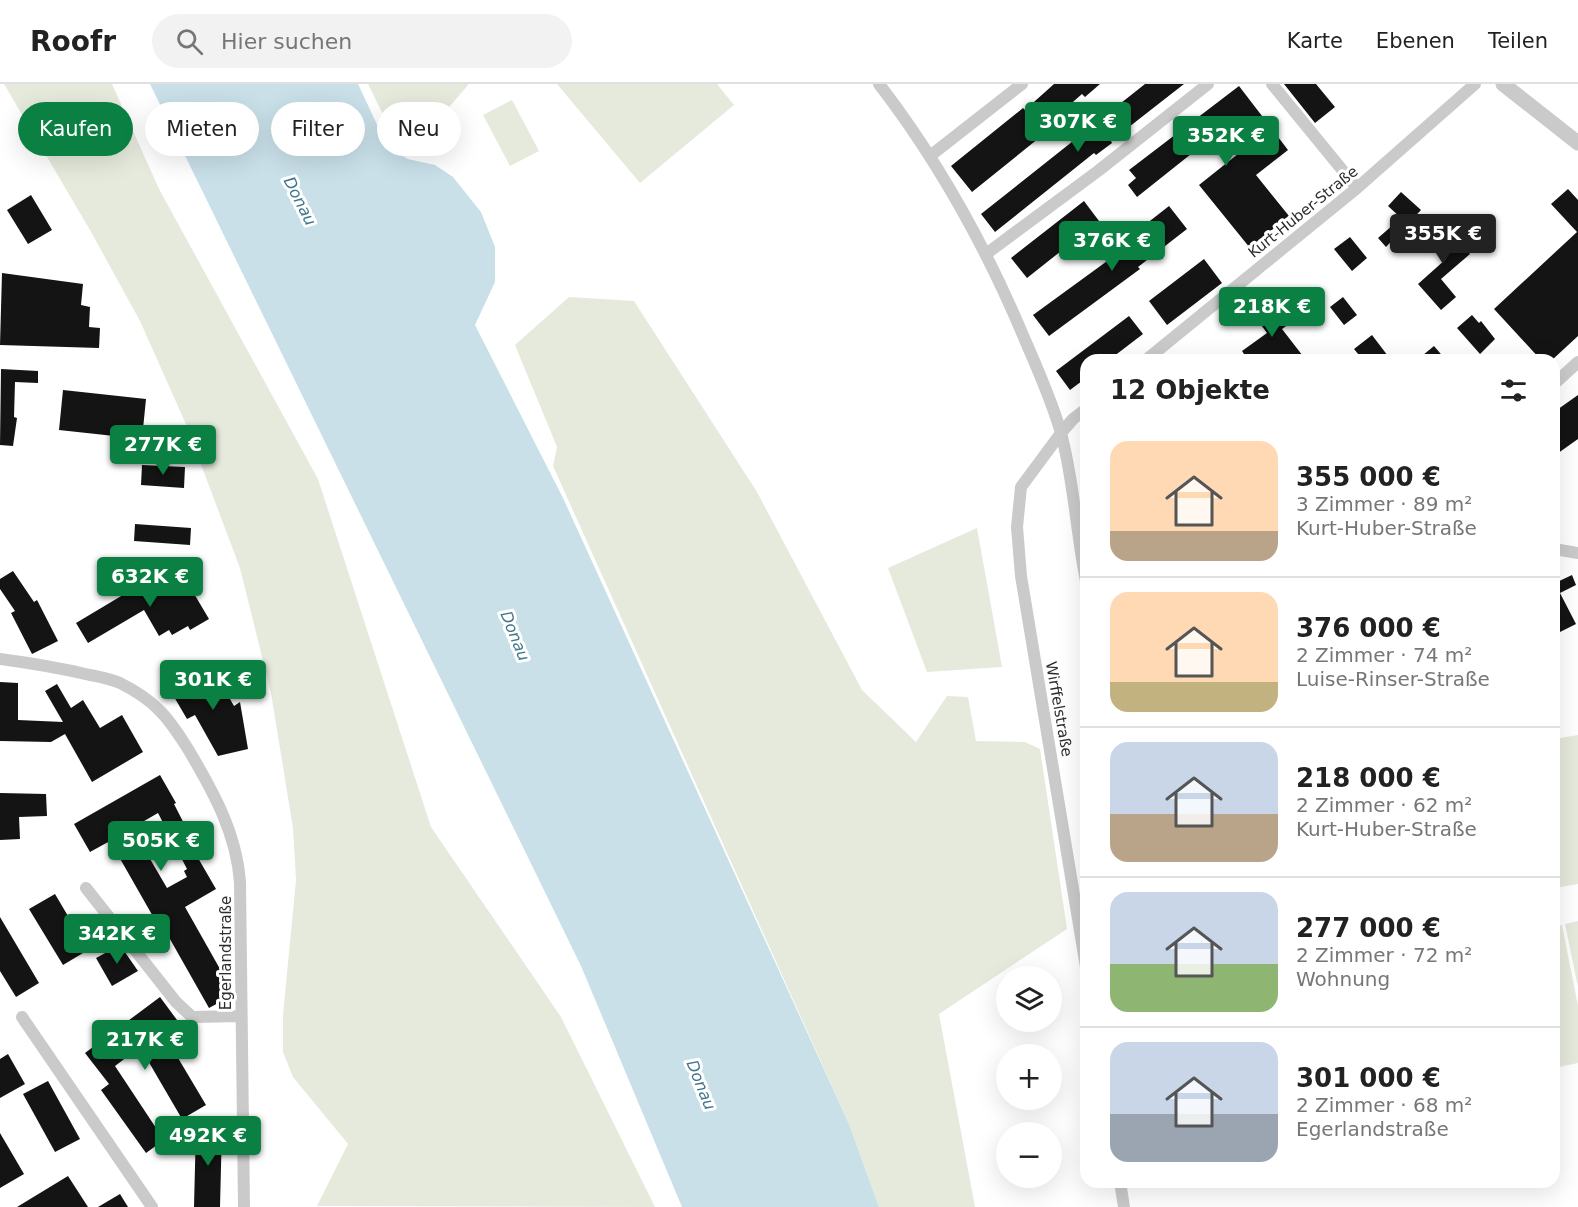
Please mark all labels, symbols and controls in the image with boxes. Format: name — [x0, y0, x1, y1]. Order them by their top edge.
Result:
search box — [152, 14, 572, 68]
text: Roofr — [30, 25, 116, 58]
icon: search — [173, 25, 206, 58]
text: Hier suchen — [221, 29, 352, 54]
text: Karte — [1287, 29, 1343, 53]
text: Ebenen — [1376, 29, 1455, 53]
text: Teilen — [1488, 29, 1548, 53]
chip: Kaufen — [18, 102, 133, 156]
chip: Mieten — [145, 102, 259, 156]
chip: Filter — [271, 102, 365, 156]
chip: Neu — [377, 102, 461, 156]
pin: 307K € — [1029, 102, 1127, 153]
text: 307K € — [1039, 109, 1117, 133]
pin: 352K € — [1177, 116, 1275, 167]
text: 352K € — [1187, 123, 1265, 147]
street label: Kurt-Huber-Straße — [1245, 162, 1361, 262]
water label: Donau — [280, 173, 320, 229]
pin: 355K € — [1394, 214, 1492, 265]
pin: 376K € — [1063, 221, 1161, 272]
text: 355K € — [1404, 221, 1482, 245]
text: 376K € — [1073, 228, 1151, 252]
pin: 218K € — [1223, 287, 1321, 338]
text: 218K € — [1233, 294, 1311, 318]
icon: filters — [1497, 374, 1530, 407]
text: 12 Objekte — [1110, 375, 1270, 405]
pin: 277K € — [114, 425, 212, 476]
text: 277K € — [124, 432, 202, 456]
text: 355 000 € — [1296, 462, 1441, 492]
icon: home — [1158, 465, 1230, 537]
text: 3 Zimmer · 89 m² — [1296, 492, 1472, 516]
text: Kurt-Huber-Straße — [1296, 516, 1477, 540]
pin: 632K € — [101, 557, 199, 608]
text: 632K € — [111, 564, 189, 588]
water label: Donau — [496, 608, 534, 664]
text: 376 000 € — [1296, 613, 1441, 643]
icon: home — [1158, 616, 1230, 688]
text: 2 Zimmer · 74 m² — [1296, 643, 1472, 667]
pin: 301K € — [164, 660, 262, 711]
street label: Wirffelstraße — [1042, 660, 1076, 758]
text: 301K € — [174, 667, 252, 691]
text: Luise-Rinser-Straße — [1296, 667, 1490, 691]
text: 218 000 € — [1296, 763, 1441, 793]
icon: home — [1158, 766, 1230, 838]
text: 2 Zimmer · 62 m² — [1296, 793, 1472, 817]
text: Kurt-Huber-Straße — [1296, 817, 1477, 841]
pin: 505K € — [112, 821, 210, 872]
text: 505K € — [122, 828, 200, 852]
street label: Egerlandstraße — [217, 896, 235, 1010]
text: 277 000 € — [1296, 913, 1441, 943]
pin: 342K € — [68, 914, 166, 965]
icon: home — [1158, 916, 1230, 988]
text: 342K € — [78, 921, 156, 945]
text: 2 Zimmer · 72 m² — [1296, 943, 1472, 967]
map controls — [996, 966, 1062, 1188]
button: layers — [996, 966, 1062, 1032]
text: Wohnung — [1296, 967, 1390, 991]
pin: 217K € — [96, 1020, 194, 1071]
text: 217K € — [106, 1027, 184, 1051]
button: + — [996, 1044, 1062, 1110]
water label: Donau — [682, 1057, 720, 1113]
text: 301 000 € — [1296, 1063, 1441, 1093]
icon: home — [1158, 1066, 1230, 1138]
text: 2 Zimmer · 68 m² — [1296, 1093, 1472, 1117]
pin: 492K € — [159, 1116, 257, 1167]
text: Egerlandstraße — [1296, 1117, 1449, 1141]
button: − — [996, 1122, 1062, 1188]
text: 492K € — [169, 1123, 247, 1147]

